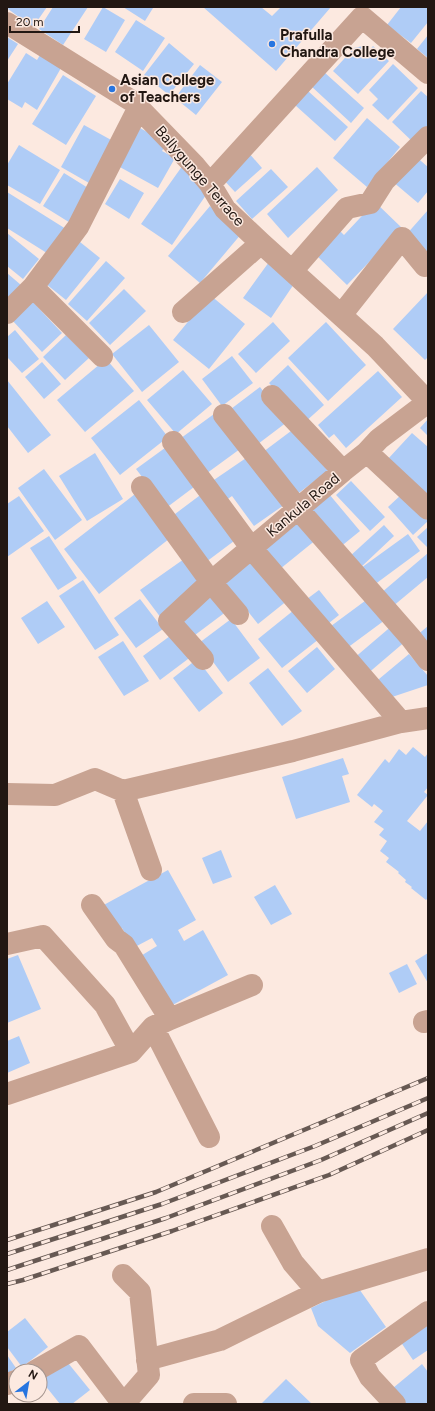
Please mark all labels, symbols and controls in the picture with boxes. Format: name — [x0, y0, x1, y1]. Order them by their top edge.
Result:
scale bar — [10, 8, 79, 34]
text: 20 m — [16, 15, 44, 29]
place label: Prafulla Chandra College — [280, 26, 395, 61]
marker: Prafulla Chandra College — [267, 39, 277, 49]
place label: Asian College of Teachers — [120, 71, 215, 106]
marker: Asian College of Teachers — [107, 84, 117, 94]
street label: Ballygunge Terrace — [152, 122, 248, 230]
street label: Kankula Road — [263, 469, 343, 541]
north arrow — [8, 1363, 48, 1403]
text: N — [26, 1367, 40, 1383]

